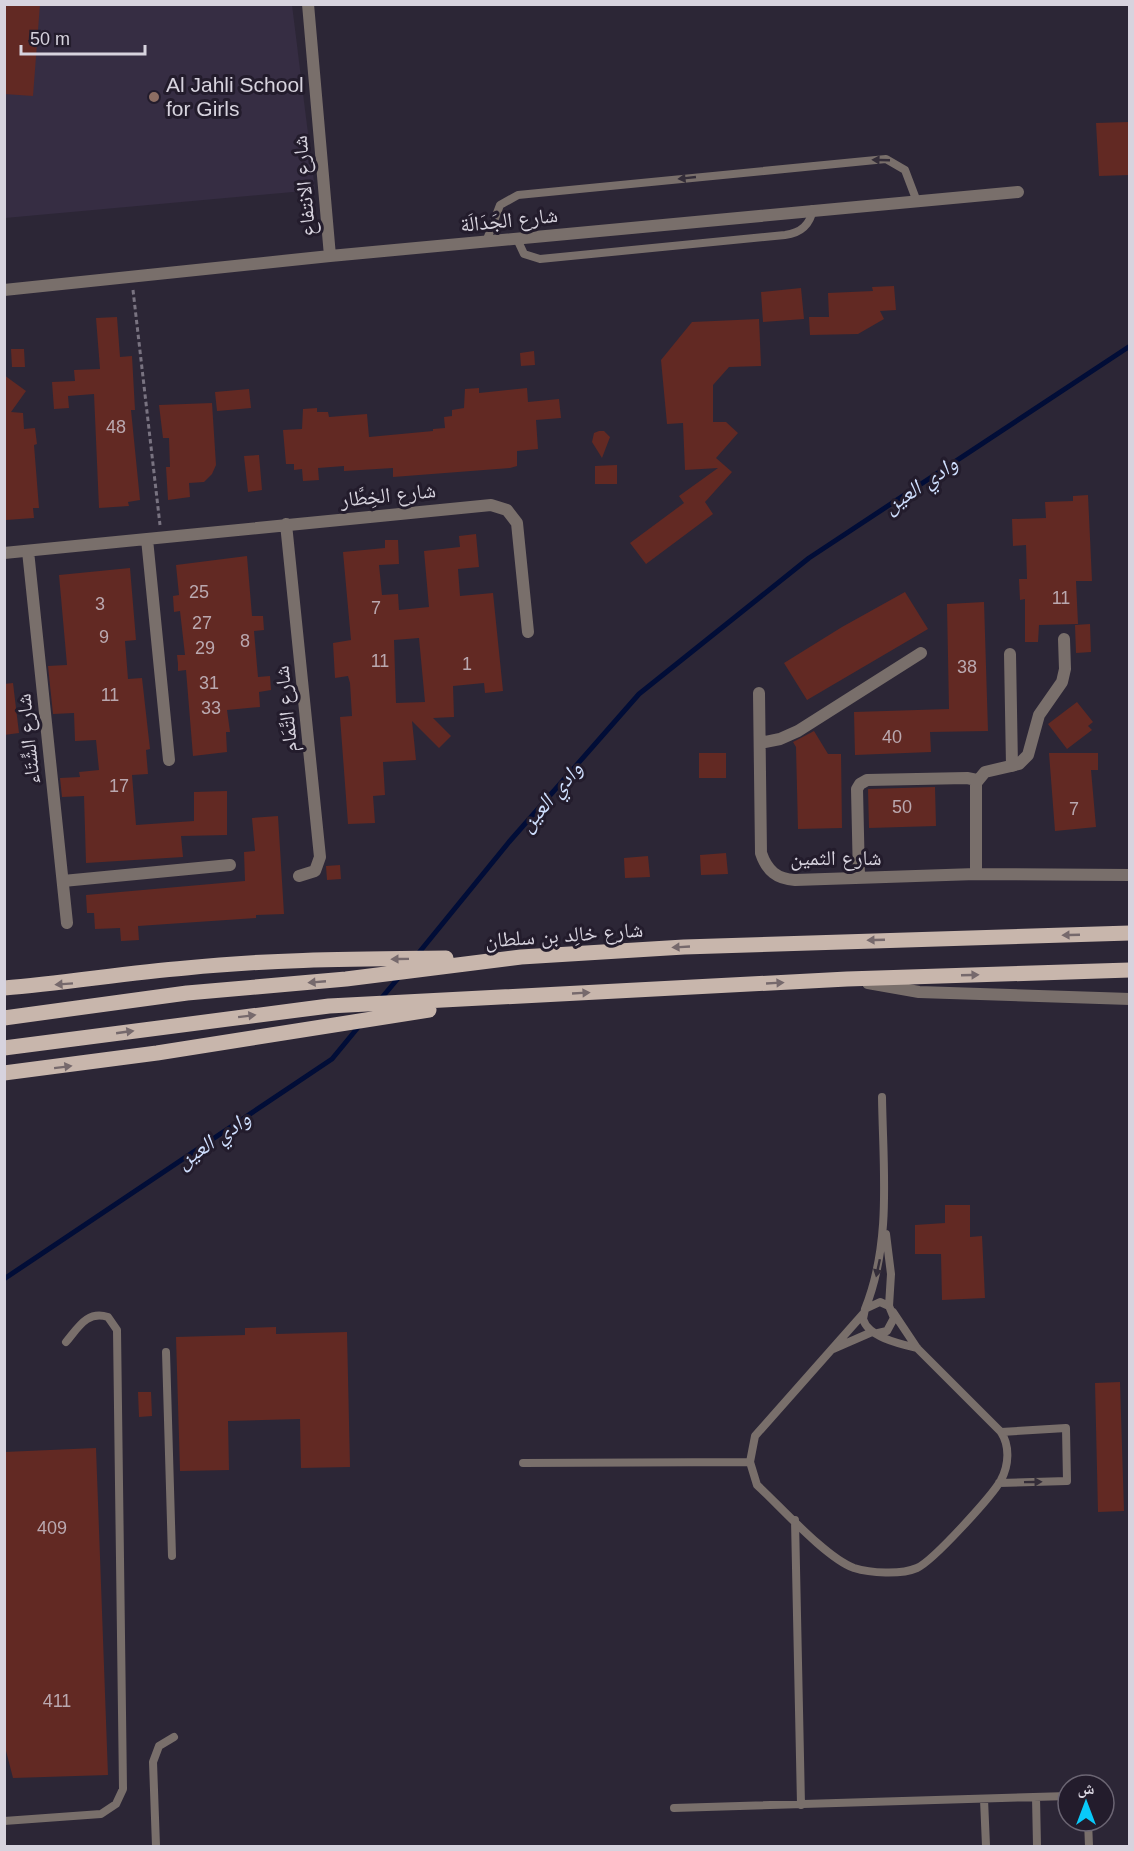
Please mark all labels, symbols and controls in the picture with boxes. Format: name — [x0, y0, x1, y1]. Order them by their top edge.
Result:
scale bar — [21, 18, 146, 56]
text: 50 m — [30, 29, 70, 49]
place label: Al Jahli School for Girls — [166, 73, 304, 120]
marker: Al Jahli School for Girls — [147, 90, 161, 104]
street label: شارع الانتفاع — [288, 135, 321, 237]
one-way arrow — [871, 156, 890, 165]
one-way arrow — [678, 173, 697, 183]
street label: شارع الجَدَالَة — [459, 203, 559, 238]
house number: 48 — [106, 417, 126, 437]
water label: وادي العين — [878, 451, 965, 522]
street label: شارع الخِطَّار — [338, 478, 437, 513]
house number: 25 — [189, 582, 209, 602]
house number: 11 — [1052, 588, 1070, 608]
house number: 3 — [95, 594, 105, 614]
house number: 7 — [371, 598, 381, 618]
house number: 27 — [192, 613, 212, 633]
house number: 9 — [99, 627, 109, 647]
house number: 8 — [240, 631, 250, 651]
house number: 29 — [195, 638, 215, 658]
house number: 11 — [371, 651, 389, 671]
house number: 1 — [462, 654, 472, 674]
house number: 38 — [957, 657, 977, 677]
street label: شارع التَّمَام — [270, 664, 304, 754]
house number: 31 — [199, 673, 219, 693]
house number: 11 — [101, 685, 119, 705]
street label: شارع الشِّتَاء — [11, 692, 46, 786]
house number: 33 — [201, 698, 221, 718]
house number: 40 — [882, 727, 902, 747]
water label: وادي العين — [513, 756, 591, 839]
house number: 17 — [109, 776, 129, 796]
house number: 50 — [892, 797, 912, 817]
house number: 7 — [1069, 799, 1079, 819]
street label: شارع الثمين — [790, 846, 882, 871]
street label: شارع خالِد بن سلطان — [484, 918, 644, 953]
one-way arrow — [1062, 930, 1081, 940]
one-way arrow — [867, 935, 886, 945]
one-way arrow — [672, 942, 691, 952]
one-way arrow — [390, 954, 409, 963]
one-way arrow — [961, 970, 980, 979]
one-way arrow — [308, 977, 327, 986]
one-way arrow — [766, 978, 785, 987]
one-way arrow — [55, 979, 74, 988]
one-way arrow — [571, 988, 590, 998]
one-way arrow — [238, 1012, 257, 1021]
one-way arrow — [116, 1028, 135, 1037]
one-way arrow — [53, 1062, 72, 1071]
water label: وادي العين — [171, 1106, 258, 1177]
one-way arrow — [873, 1259, 882, 1278]
one-way arrow — [1024, 1477, 1043, 1487]
house number: 409 — [37, 1518, 67, 1538]
house number: 411 — [43, 1691, 71, 1711]
north arrow — [1056, 1773, 1116, 1833]
text: ش — [1078, 1780, 1095, 1798]

